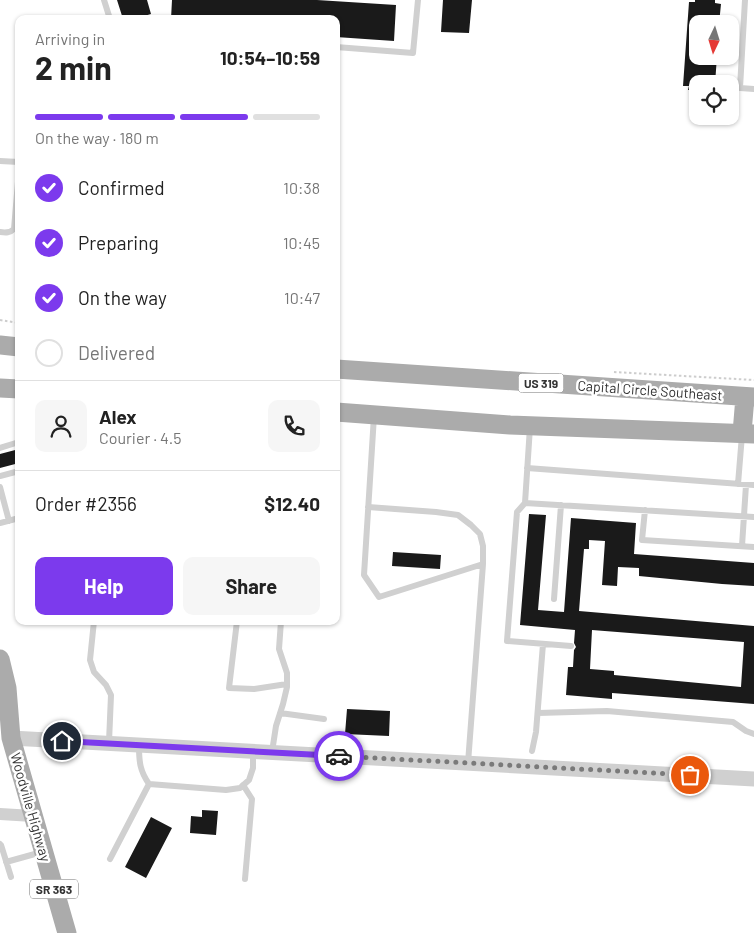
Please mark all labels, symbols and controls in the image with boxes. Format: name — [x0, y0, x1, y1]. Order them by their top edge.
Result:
north arrow — [689, 15, 739, 65]
map controls — [689, 15, 739, 125]
text: Arriving in — [35, 29, 105, 48]
text: 10:54–10:59 — [220, 46, 320, 69]
text: 2 min — [35, 48, 112, 86]
button: locate — [689, 75, 739, 125]
text: On the way · 180 m — [35, 128, 159, 147]
icon: check — [35, 174, 63, 202]
text: Confirmed — [78, 176, 165, 199]
text: 10:38 — [283, 178, 320, 197]
icon: check — [35, 229, 63, 257]
text: Preparing — [78, 231, 159, 254]
text: 10:45 — [283, 233, 320, 252]
icon: check — [35, 284, 63, 312]
text: On the way — [78, 286, 167, 309]
text: 10:47 — [284, 288, 320, 307]
text: Delivered — [78, 341, 155, 364]
road number: US 319 — [518, 373, 564, 392]
street label: Capital Circle Southeast — [577, 376, 723, 404]
button: person — [35, 400, 87, 452]
button: phone — [268, 400, 320, 452]
text: Alex — [99, 405, 137, 428]
text: Courier · 4.5 — [99, 428, 182, 447]
text: Order #2356 — [35, 492, 137, 515]
text: $12.40 — [264, 492, 320, 515]
button: Help — [35, 557, 173, 615]
button: Share — [183, 557, 320, 615]
pin — [41, 720, 83, 762]
icon: home — [48, 727, 76, 755]
courier — [314, 731, 364, 781]
icon: car — [325, 742, 353, 770]
street label: Woodville Highway — [7, 751, 55, 864]
pin — [669, 754, 711, 796]
icon: bag — [676, 761, 704, 789]
road number: SR 363 — [30, 880, 78, 899]

